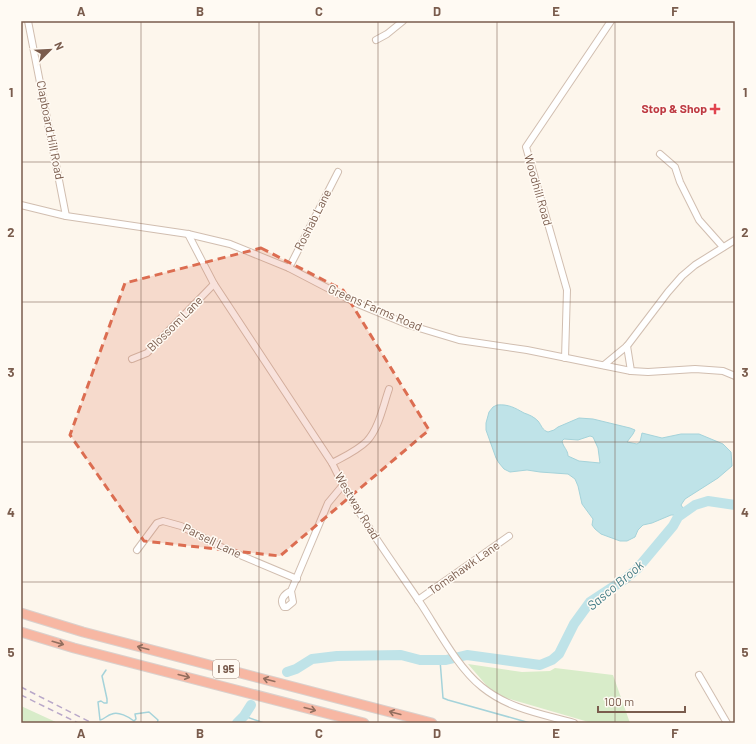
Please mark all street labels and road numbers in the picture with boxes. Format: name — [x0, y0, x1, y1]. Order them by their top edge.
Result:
street label: Clapboard Hill Road — [35, 79, 67, 181]
street label: Woodhill Road — [522, 152, 556, 227]
street label: Roshab Lane — [291, 187, 334, 253]
street label: Greens Farms Road — [326, 281, 424, 333]
street label: Blossom Lane — [144, 293, 205, 354]
street label: Westway Road — [332, 470, 383, 541]
street label: Parsell Lane — [181, 520, 244, 560]
street label: Tomahawk Lane — [425, 537, 502, 597]
road number: I 95 — [213, 660, 239, 678]

